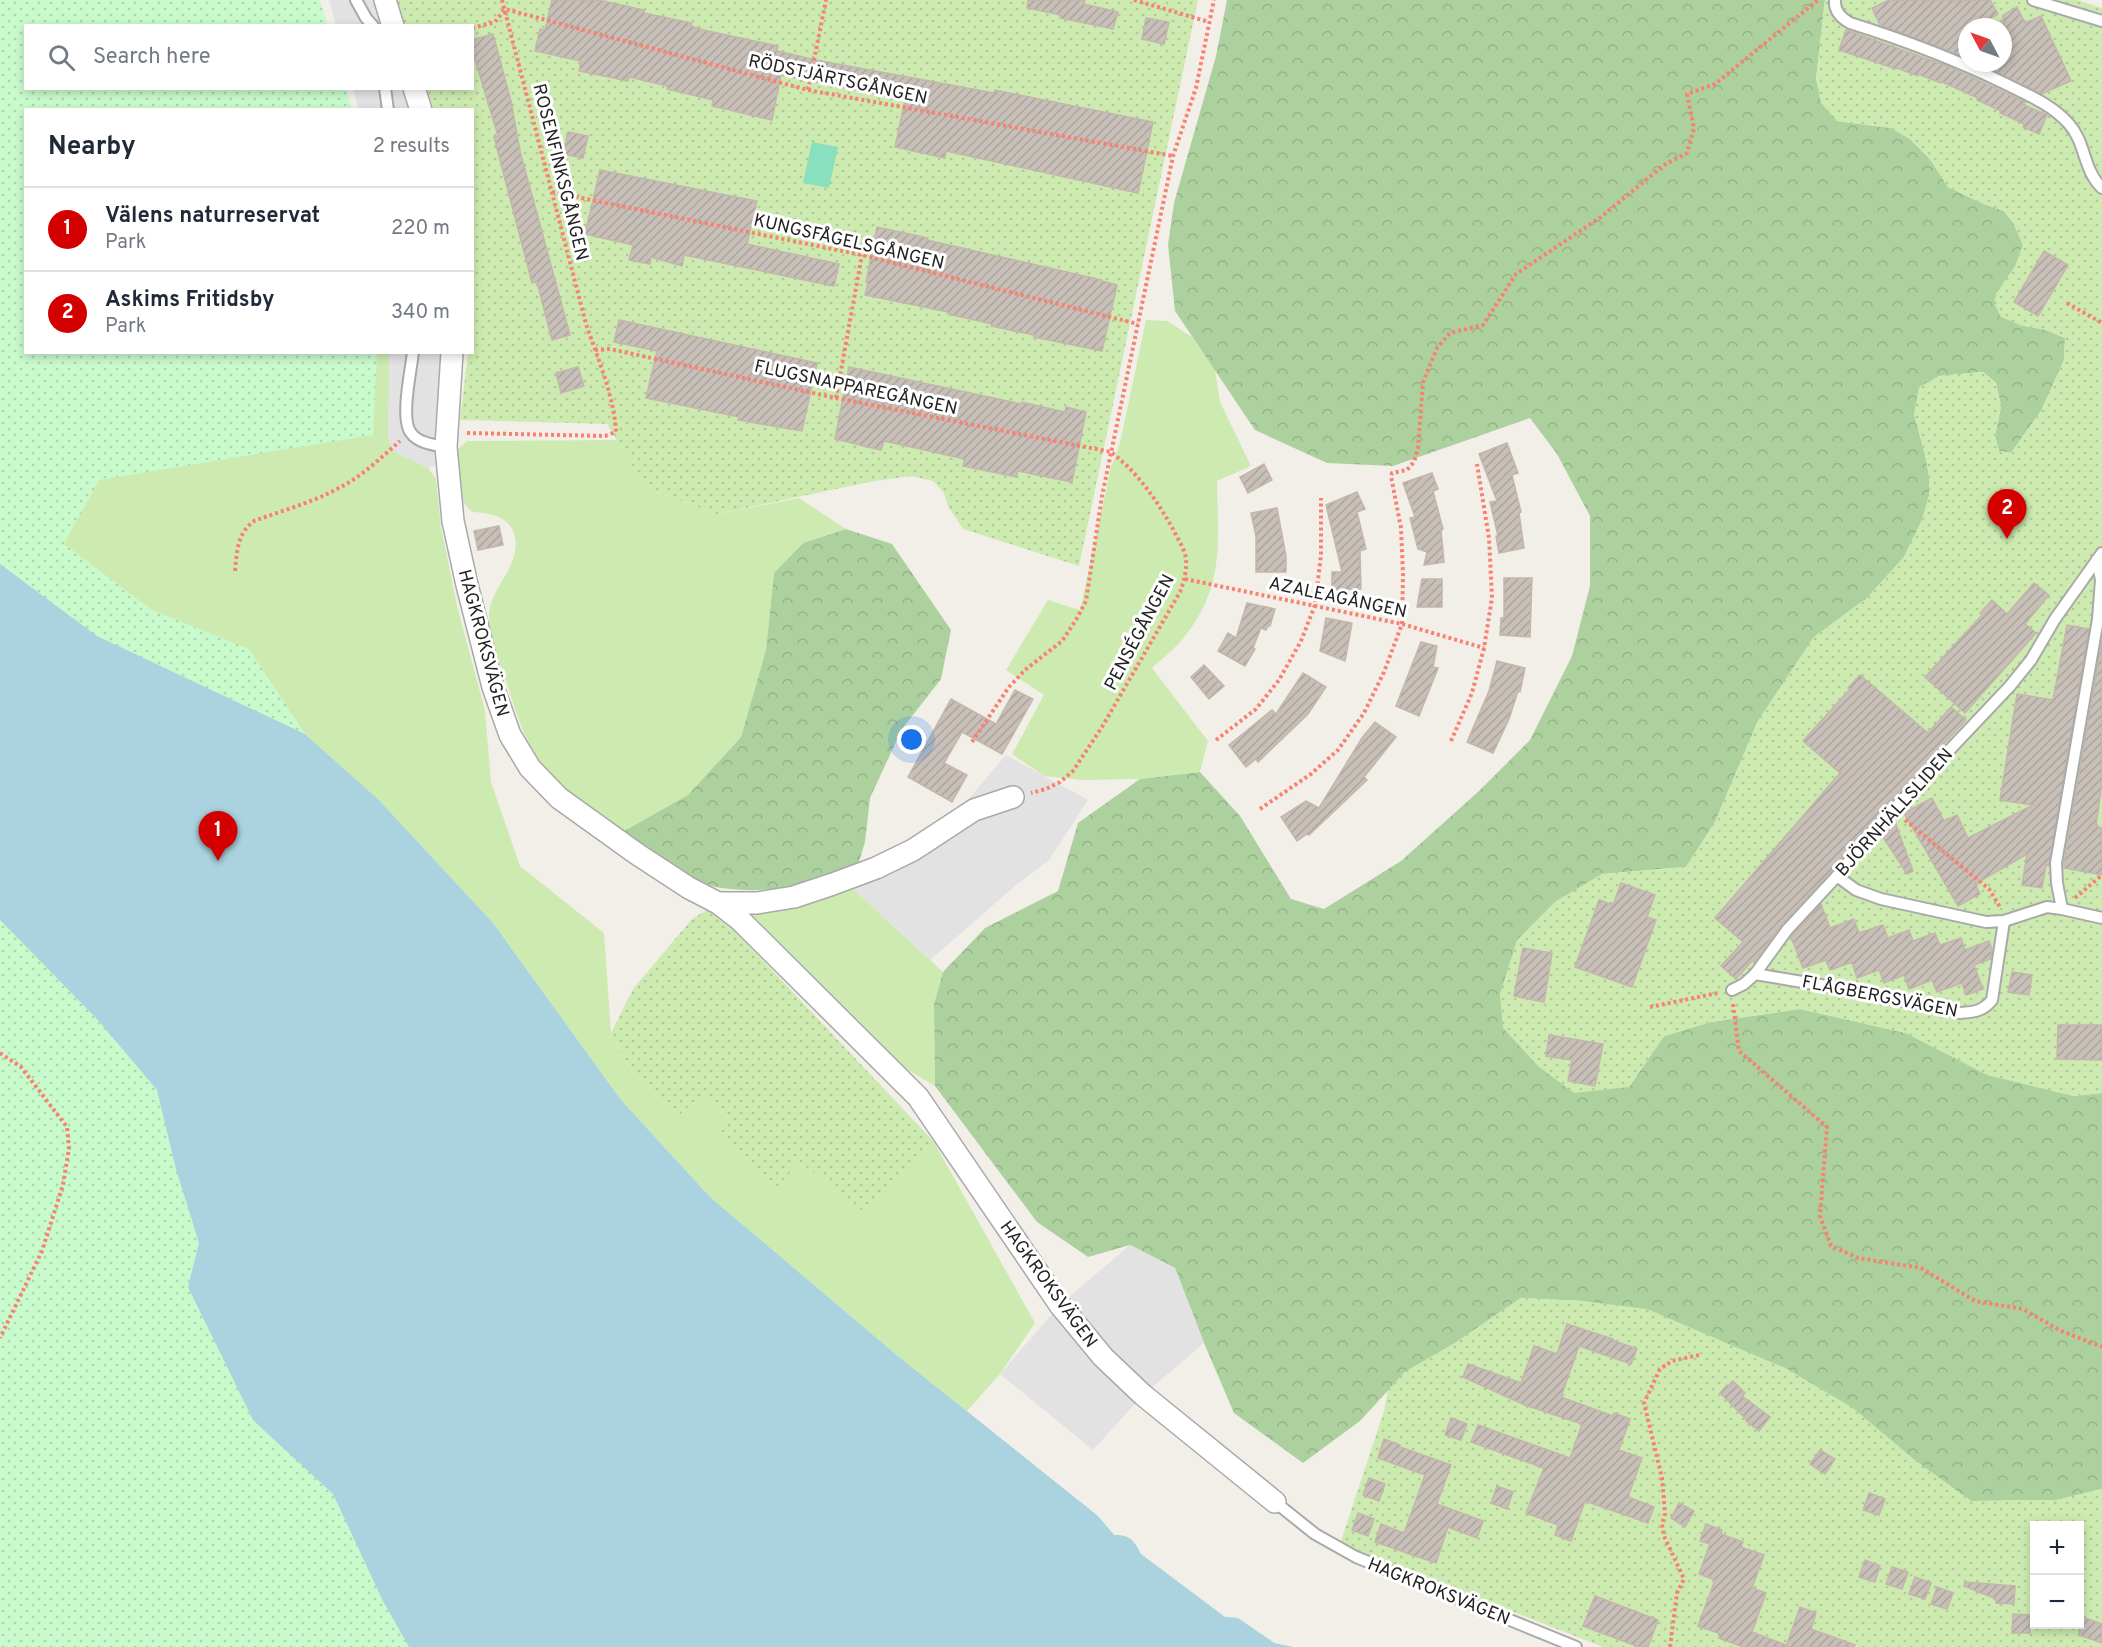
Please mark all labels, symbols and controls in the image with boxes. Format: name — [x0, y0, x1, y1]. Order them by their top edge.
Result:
north arrow — [1958, 18, 2012, 72]
search box — [24, 24, 474, 90]
icon: search — [45, 41, 78, 74]
text: Search here — [93, 44, 211, 71]
street label: RÖDSTJÄRTSGÅNGEN — [746, 48, 930, 111]
street label: ROSENFINKSGÅNGEN — [526, 81, 593, 263]
text: Nearby — [48, 131, 136, 164]
text: 2 results — [373, 134, 450, 160]
text: Välens naturreservat — [105, 203, 320, 230]
street label: KUNGSFÅGELSGÅNGEN — [751, 209, 946, 276]
text: 1 — [64, 216, 72, 242]
text: 220 m — [391, 216, 450, 242]
text: Park — [105, 230, 146, 256]
text: Askims Fritidsby — [105, 287, 275, 314]
text: 2 — [61, 300, 74, 326]
text: 340 m — [391, 300, 450, 326]
text: Park — [105, 314, 146, 340]
street label: FLUGSNAPPAREGÅNGEN — [752, 356, 959, 421]
pin: 2 — [1988, 490, 2026, 539]
street label: HAGKROKSVÄGEN — [452, 567, 515, 720]
street label: PENSÉGÅNGEN — [1098, 570, 1181, 695]
street label: AZALEAGÅNGEN — [1267, 573, 1409, 624]
your location — [897, 725, 926, 754]
street label: BJÖRNHÄLLSLIDEN — [1830, 743, 1959, 882]
pin: 1 — [198, 812, 238, 861]
street label: FLÅGBERGSVÄGEN — [1800, 969, 1960, 1024]
street label: HAGKROKSVÄGEN — [994, 1216, 1103, 1353]
map controls — [2030, 1521, 2084, 1629]
button: + — [2030, 1521, 2084, 1575]
street label: HAGKROKSVÄGEN — [1364, 1551, 1514, 1631]
button: − — [2030, 1575, 2084, 1629]

